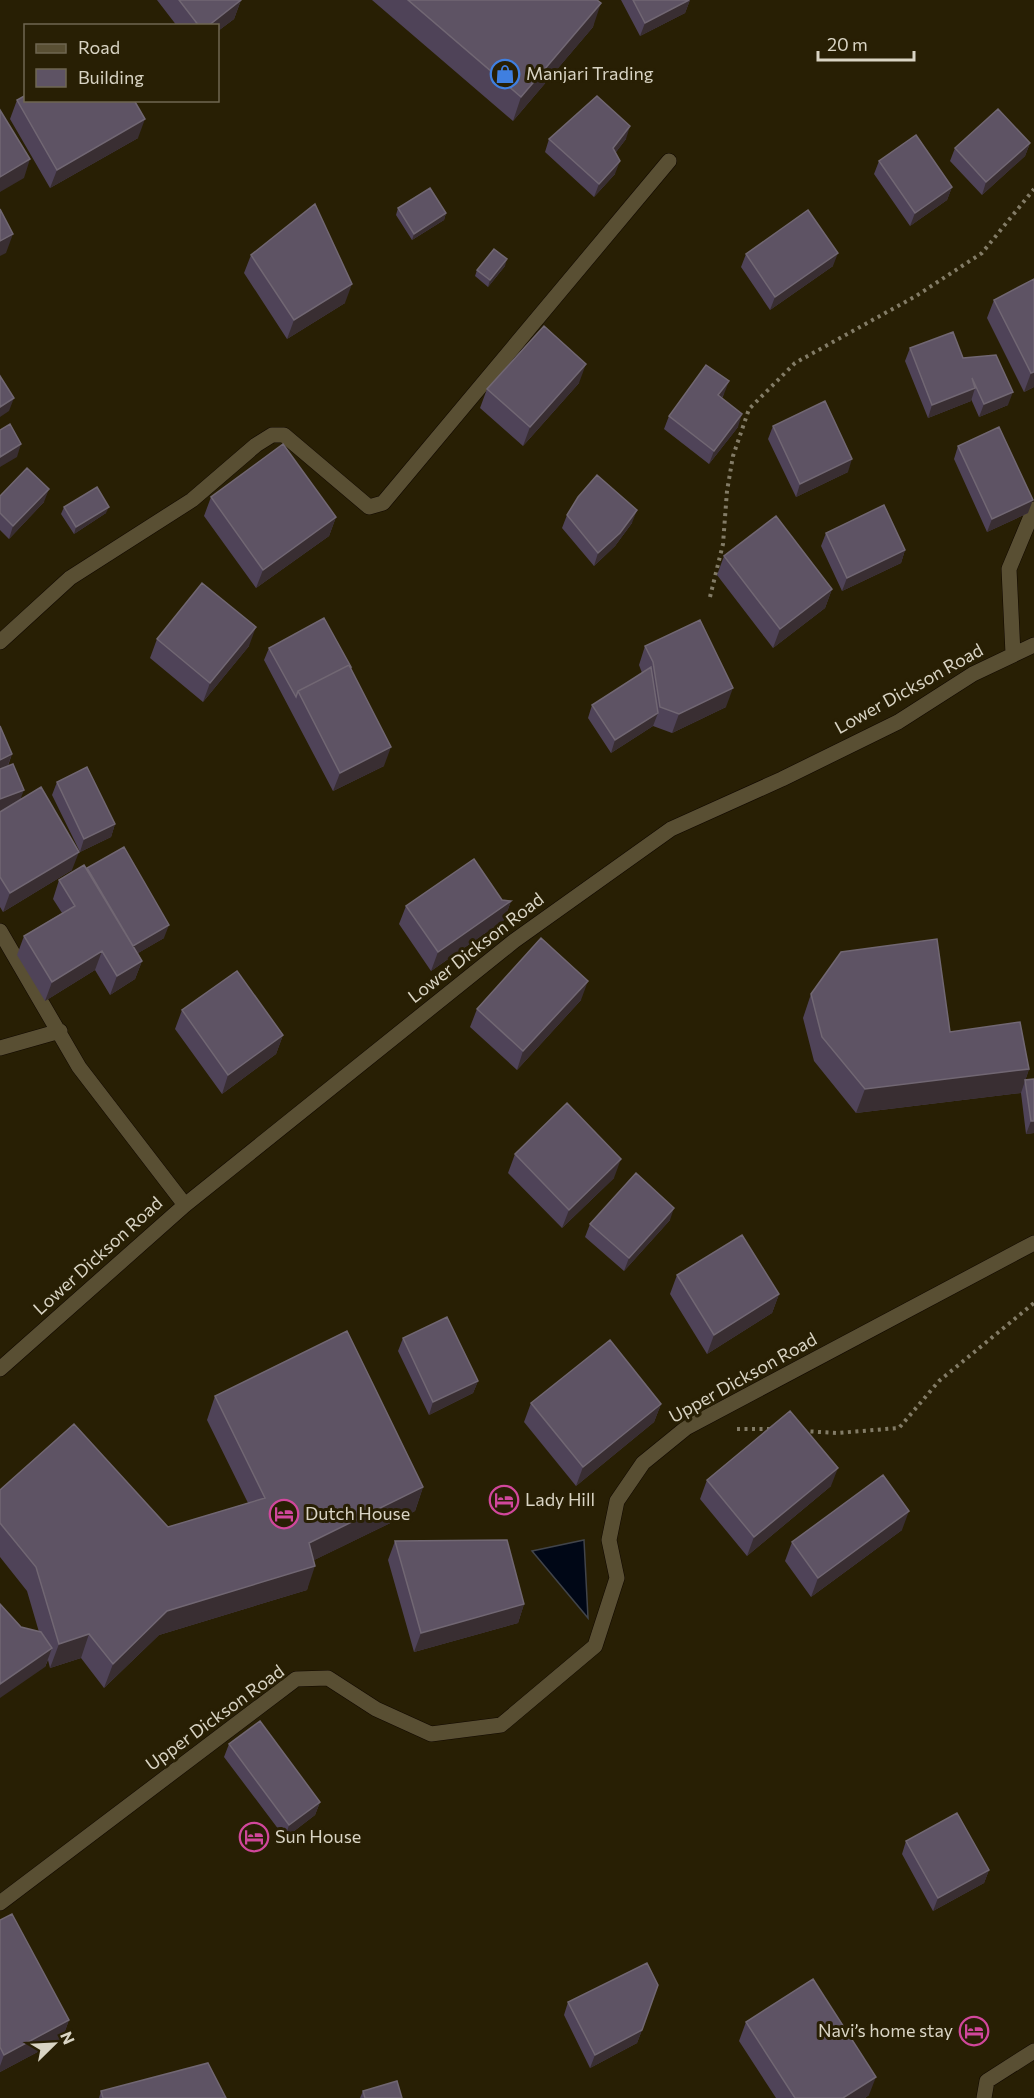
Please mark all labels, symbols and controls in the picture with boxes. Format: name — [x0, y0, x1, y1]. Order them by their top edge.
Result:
legend — [24, 24, 219, 102]
scale bar — [818, 24, 914, 62]
text: 20 m — [827, 33, 868, 55]
text: Road — [78, 36, 120, 58]
shop icon: Manjari Trading — [489, 58, 521, 90]
place label: Manjari Trading — [526, 62, 654, 84]
text: Building — [78, 66, 144, 88]
street label: Lower Dickson Road — [830, 638, 987, 738]
street label: Lower Dickson Road — [403, 887, 548, 1007]
street label: Lower Dickson Road — [28, 1191, 166, 1319]
street label: Upper Dickson Road — [665, 1327, 820, 1427]
hotel icon: Lady Hill — [488, 1484, 520, 1516]
place label: Lady Hill — [525, 1488, 595, 1510]
hotel icon: Dutch House — [268, 1498, 300, 1530]
place label: Dutch House — [305, 1502, 410, 1524]
street label: Upper Dickson Road — [141, 1660, 288, 1775]
hotel icon: Sun House — [238, 1821, 270, 1853]
place label: Sun House — [275, 1825, 361, 1847]
north arrow — [24, 2014, 84, 2074]
hotel icon: Navi’s home stay — [958, 2015, 990, 2047]
place label: Navi’s home stay — [818, 2019, 953, 2041]
text: N — [57, 2028, 79, 2047]

